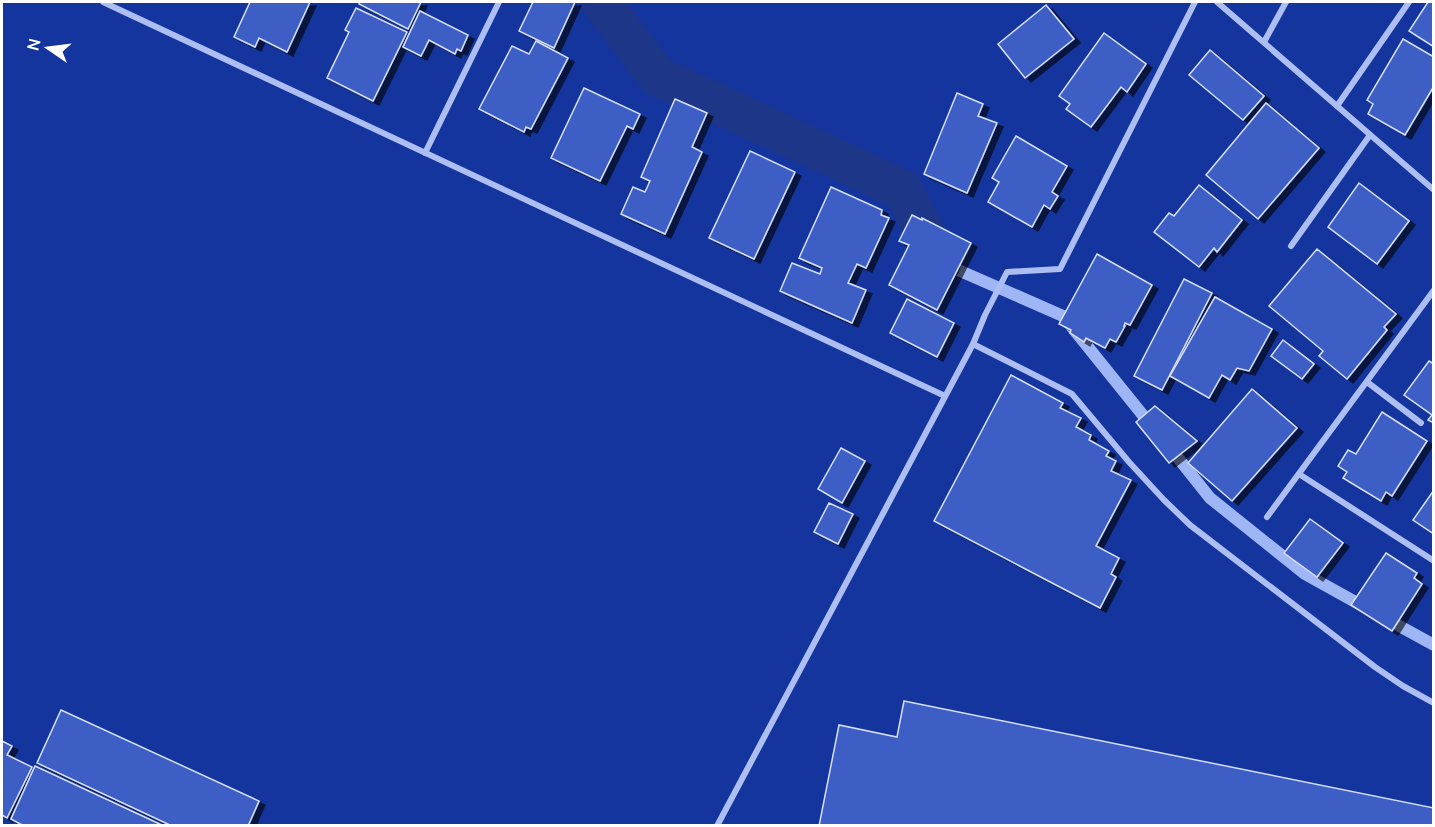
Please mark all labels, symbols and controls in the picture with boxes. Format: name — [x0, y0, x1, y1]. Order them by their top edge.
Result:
north arrow — [18, 18, 78, 78]
text: N — [21, 36, 46, 53]

